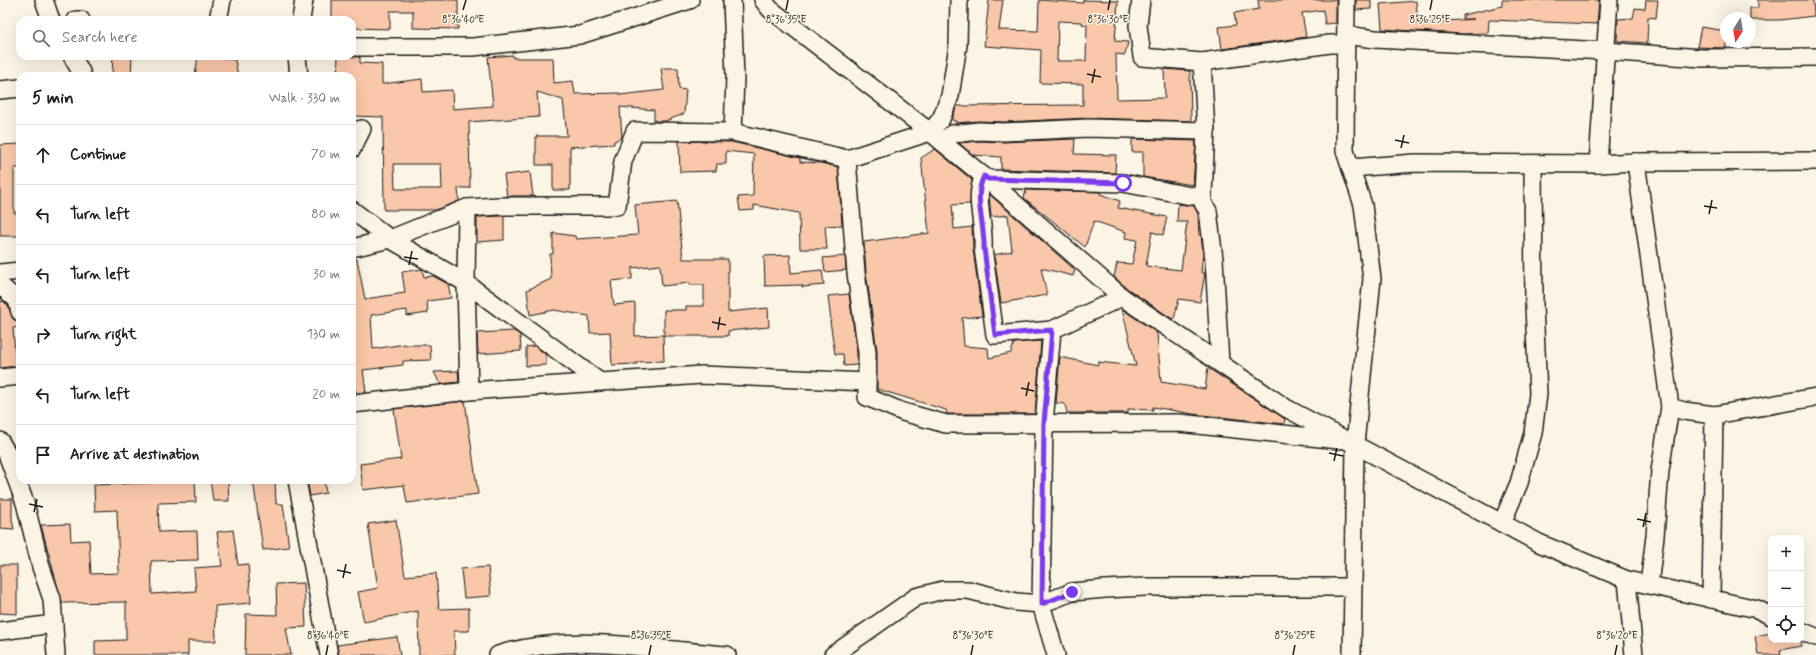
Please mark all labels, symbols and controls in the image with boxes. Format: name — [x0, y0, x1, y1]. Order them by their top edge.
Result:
north arrow — [1720, 12, 1756, 48]
text: 8°36'40"E — [442, 13, 484, 27]
text: 8°36'35"E — [766, 13, 806, 27]
text: 8°36'30"E — [1088, 13, 1129, 27]
text: 8°36'25"E — [1410, 13, 1451, 27]
search box — [16, 16, 356, 60]
icon: search — [30, 27, 52, 49]
text: Search here — [62, 28, 138, 48]
text: 5 min — [32, 87, 74, 109]
text: Walk · 330 m — [269, 90, 340, 107]
icon: ahead — [32, 144, 54, 166]
text: Continue — [70, 145, 126, 165]
text: 70 m — [311, 146, 340, 163]
route start — [1114, 174, 1132, 192]
icon: left — [32, 204, 54, 226]
text: Turn left — [70, 205, 130, 225]
text: 80 m — [311, 206, 340, 223]
icon: left — [32, 264, 54, 286]
text: Turn left — [70, 265, 130, 285]
text: 30 m — [313, 266, 340, 283]
icon: right — [32, 324, 54, 346]
text: Turn right — [70, 325, 137, 345]
text: 130 m — [307, 326, 340, 343]
icon: left — [32, 384, 54, 406]
text: Turn left — [70, 385, 130, 405]
text: 20 m — [312, 386, 340, 403]
icon: arrive — [32, 444, 54, 466]
text: Arrive at destination — [70, 445, 199, 465]
map controls — [1768, 535, 1804, 643]
button: + — [1768, 535, 1804, 571]
button: − — [1768, 571, 1804, 607]
route end — [1063, 583, 1081, 601]
button: locate — [1768, 607, 1804, 643]
text: 8°36'40"E — [307, 629, 349, 643]
text: 8°36'35"E — [631, 629, 671, 643]
text: 8°36'30"E — [953, 629, 994, 643]
text: 8°36'25"E — [1275, 629, 1316, 643]
text: 8°36'20"E — [1596, 629, 1638, 643]

